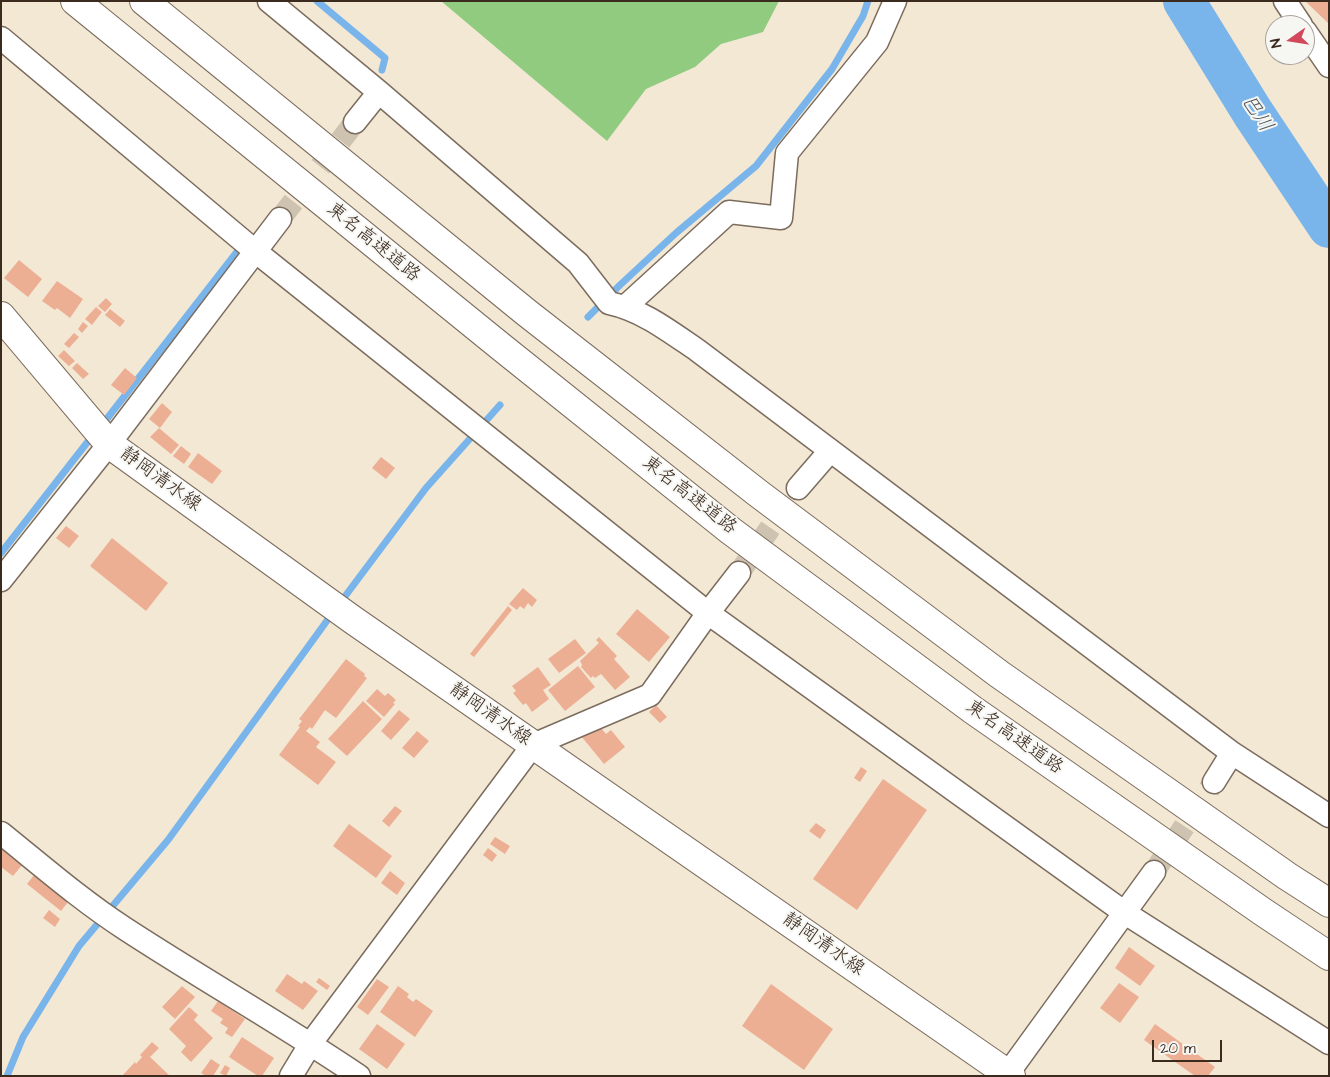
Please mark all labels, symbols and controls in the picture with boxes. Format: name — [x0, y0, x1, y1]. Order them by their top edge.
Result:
north arrow — [1265, 15, 1315, 65]
text: N — [1266, 37, 1287, 50]
water label: 巴川 — [1235, 91, 1277, 137]
street label: 東名高速道路 — [322, 198, 424, 288]
street label: 静岡清水線 — [115, 443, 205, 517]
street label: 東名高速道路 — [637, 452, 741, 540]
street label: 静岡清水線 — [445, 678, 535, 752]
street label: 東名高速道路 — [961, 696, 1067, 780]
street label: 静岡清水線 — [778, 908, 868, 982]
scale bar — [1155, 1030, 1225, 1062]
text: 20 m — [1160, 1038, 1196, 1059]

